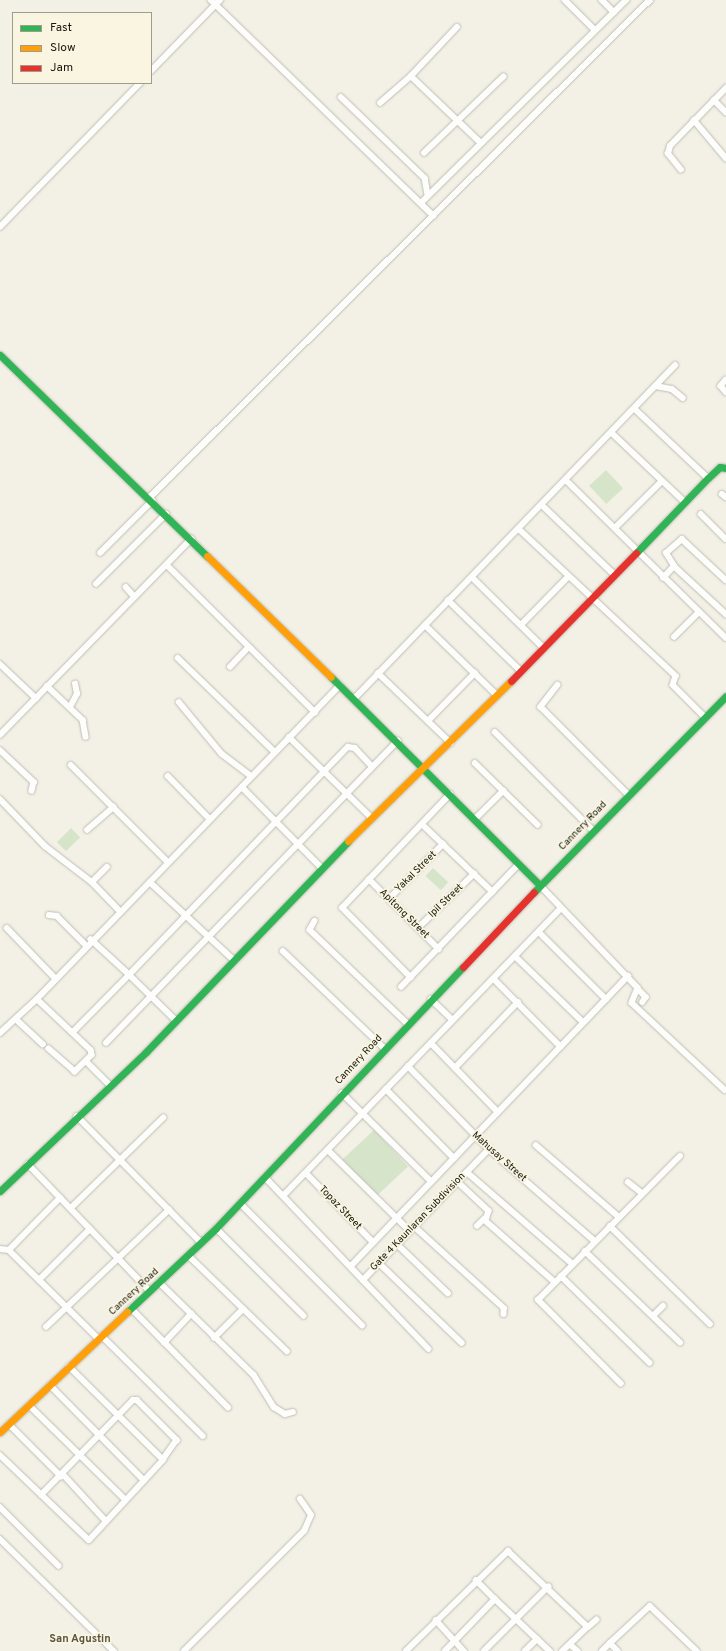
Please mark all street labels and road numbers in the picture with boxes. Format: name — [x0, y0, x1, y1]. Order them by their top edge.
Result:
street label: Cannery Road — [557, 799, 609, 853]
street label: Yakal Street — [393, 849, 439, 895]
street label: Ipil Street — [426, 882, 466, 920]
street label: Apitong Street — [377, 887, 431, 941]
street label: Cannery Road — [333, 1033, 385, 1087]
street label: Mahusay Street — [469, 1129, 529, 1185]
street label: Gate 4 Kaunlaran Subdivision — [368, 1170, 468, 1274]
street label: Topaz Street — [316, 1184, 364, 1232]
street label: Cannery Road — [107, 1266, 161, 1318]

